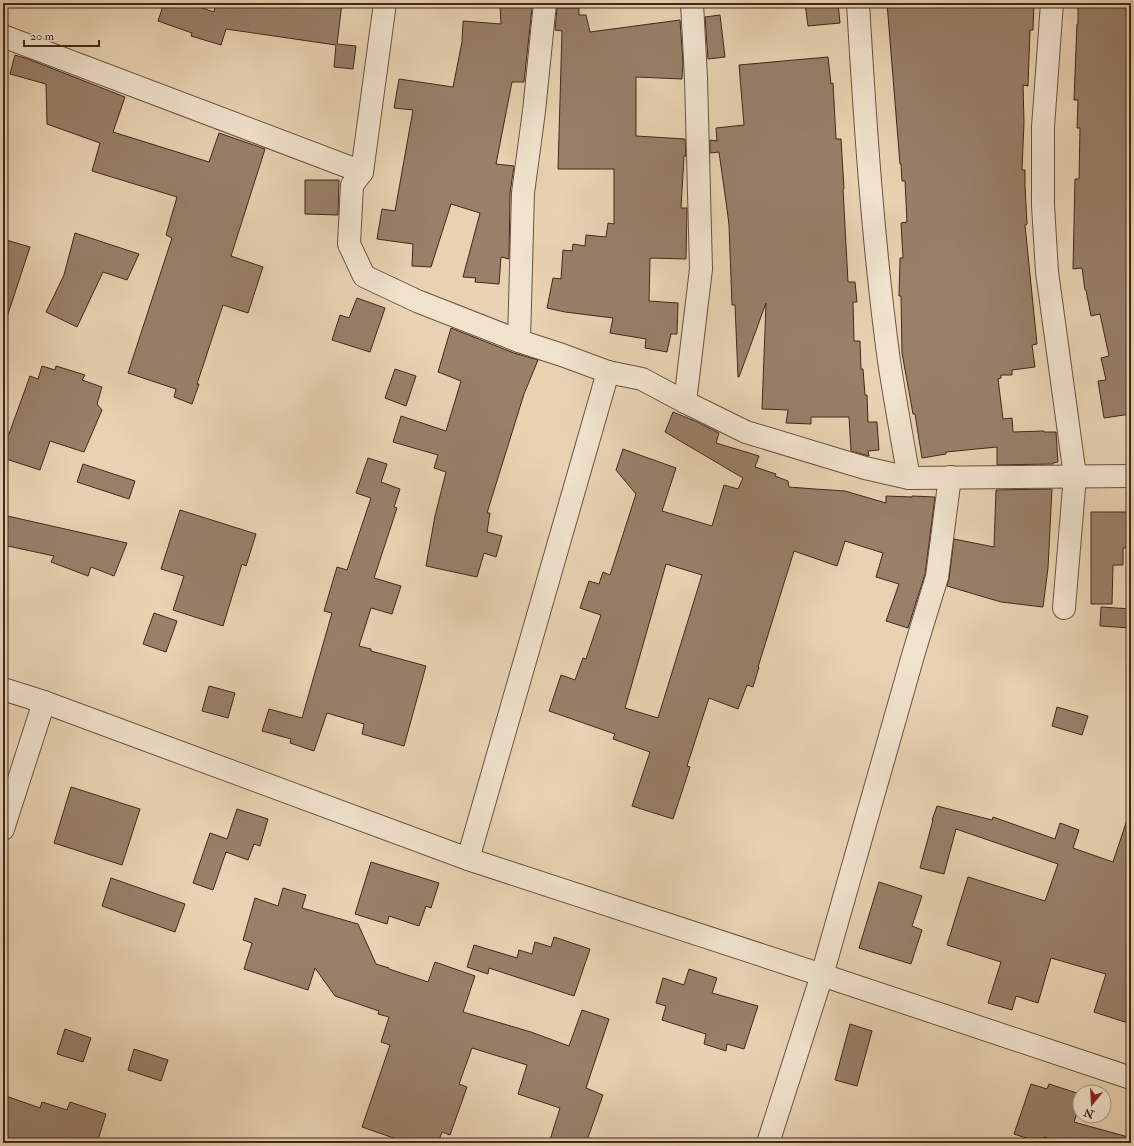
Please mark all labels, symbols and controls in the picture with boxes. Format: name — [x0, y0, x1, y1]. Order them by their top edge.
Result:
scale bar — [24, 22, 99, 48]
text: 20 m — [30, 29, 55, 44]
north arrow — [1072, 1084, 1112, 1124]
text: N — [1081, 1105, 1097, 1121]

